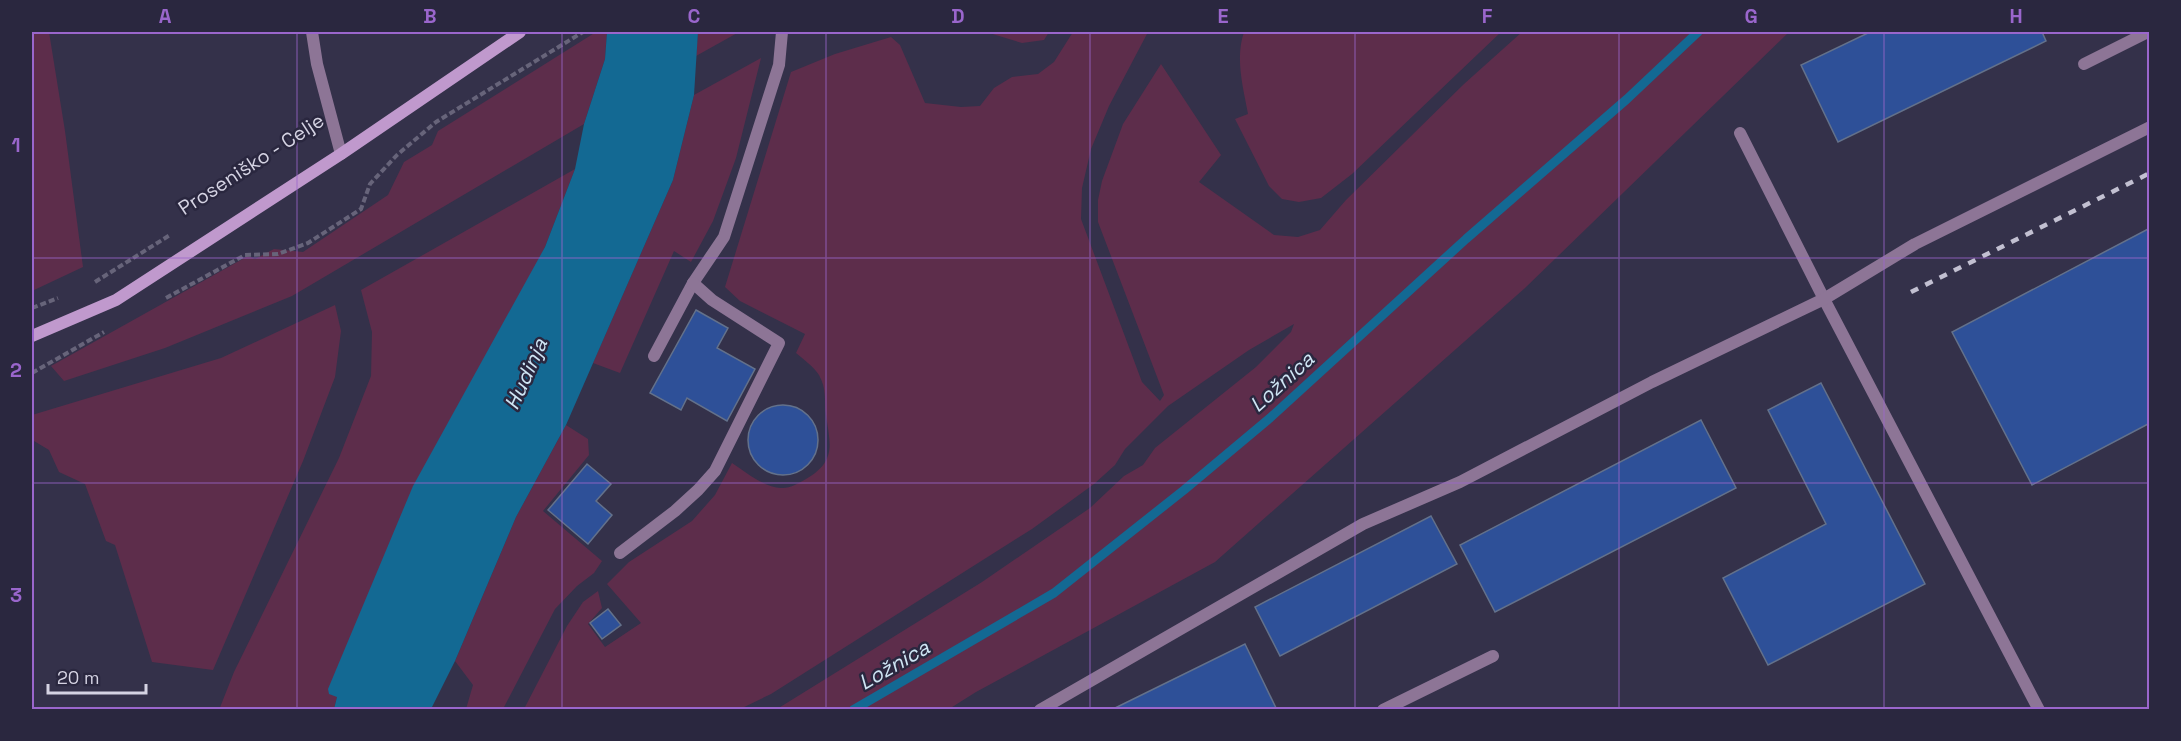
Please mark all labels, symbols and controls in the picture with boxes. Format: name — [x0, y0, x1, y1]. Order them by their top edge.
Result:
text: A — [159, 3, 172, 29]
text: B — [423, 3, 437, 29]
text: C — [688, 3, 701, 29]
text: D — [951, 3, 965, 29]
text: E — [1217, 3, 1229, 29]
text: F — [1482, 3, 1493, 29]
text: G — [1744, 3, 1758, 29]
text: H — [2009, 3, 2023, 29]
street label: Proseniško - Celje — [173, 107, 329, 221]
text: 1 — [11, 132, 21, 158]
water label: Hudinja — [498, 333, 554, 414]
water label: Ložnica — [1244, 345, 1320, 418]
text: 2 — [10, 357, 22, 383]
text: 3 — [10, 582, 22, 608]
water label: Ložnica — [853, 633, 935, 696]
scale bar — [48, 657, 146, 695]
text: 20 m — [57, 666, 100, 689]

